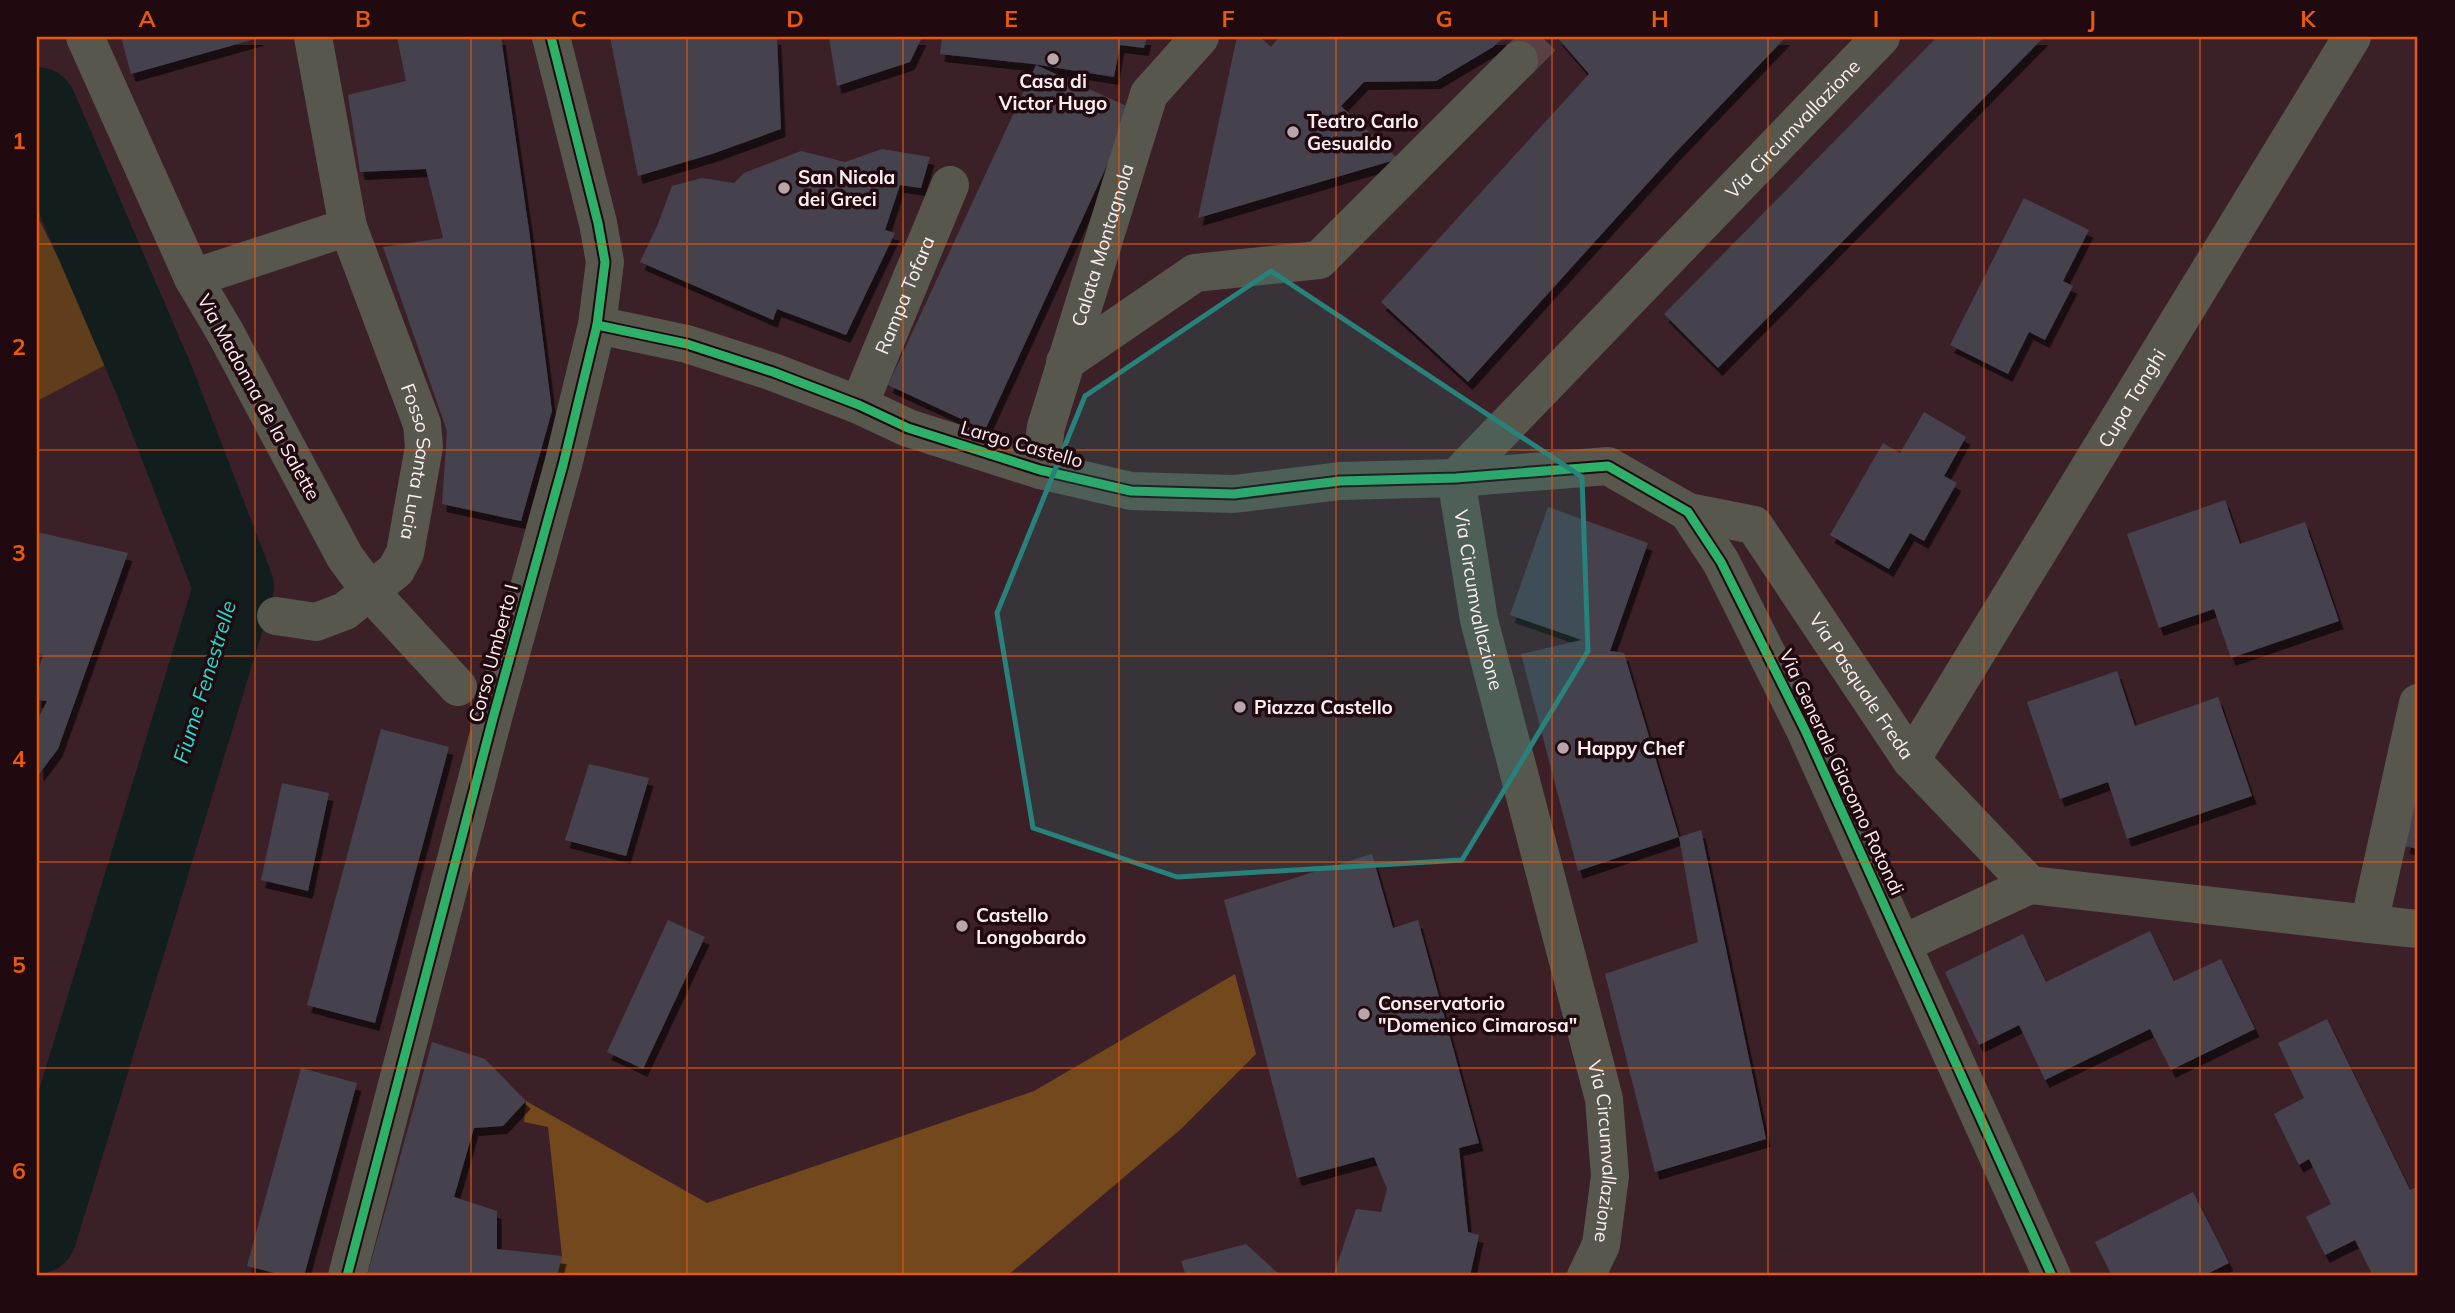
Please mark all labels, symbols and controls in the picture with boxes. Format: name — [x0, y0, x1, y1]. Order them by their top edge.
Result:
text: A — [138, 4, 156, 33]
text: B — [355, 4, 371, 33]
text: C — [571, 4, 587, 33]
text: D — [786, 4, 804, 33]
text: E — [1004, 4, 1018, 33]
text: F — [1221, 4, 1235, 33]
text: G — [1435, 4, 1453, 33]
text: H — [1651, 4, 1669, 33]
text: I — [1873, 4, 1879, 33]
text: J — [2088, 4, 2096, 33]
text: K — [2300, 4, 2317, 33]
marker: Casa di Victor Hugo — [1045, 51, 1061, 67]
street label: Via Circumvallazione — [1720, 54, 1865, 203]
place label: Casa di Victor Hugo — [998, 69, 1107, 115]
place label: Teatro Carlo Gesualdo — [1307, 109, 1419, 155]
marker: Teatro Carlo Gesualdo — [1285, 124, 1301, 140]
text: 1 — [12, 126, 26, 155]
street label: Calata Montagnola — [1066, 161, 1139, 329]
place label: San Nicola dei Greci — [798, 165, 895, 211]
marker: San Nicola dei Greci — [776, 180, 792, 196]
street label: Rampa Tofara — [869, 232, 940, 358]
street label: Via Madonna de la Salette — [192, 290, 326, 504]
text: 2 — [12, 332, 26, 361]
street label: Cupa Tanghi — [2093, 344, 2171, 452]
street label: Fosso Santa Lucia — [396, 380, 436, 542]
street label: Largo Castello — [958, 415, 1086, 473]
street label: Via Circumvallazione — [1449, 508, 1509, 693]
text: 3 — [12, 538, 26, 567]
street label: Corso Umberto I — [463, 581, 523, 725]
water label: Fiume Fenestrelle — [167, 597, 241, 766]
street label: Via Pasquale Freda — [1804, 608, 1919, 764]
street label: Via Generale Giacomo Rotondi — [1774, 645, 1910, 899]
place label: Piazza Castello — [1254, 695, 1393, 719]
marker: Piazza Castello — [1232, 699, 1248, 715]
place label: Happy Chef — [1577, 736, 1685, 760]
marker: Happy Chef — [1555, 740, 1571, 756]
text: 4 — [12, 744, 26, 773]
place label: Castello Longobardo — [976, 903, 1086, 949]
marker: Castello Longobardo — [954, 918, 970, 934]
text: 5 — [12, 950, 26, 979]
place label: Conservatorio "Domenico Cimarosa" — [1378, 991, 1577, 1037]
marker: Conservatorio "Domenico Cimarosa" — [1356, 1006, 1372, 1022]
street label: Via Circumvallazione — [1582, 1057, 1622, 1244]
text: 6 — [12, 1156, 26, 1185]

